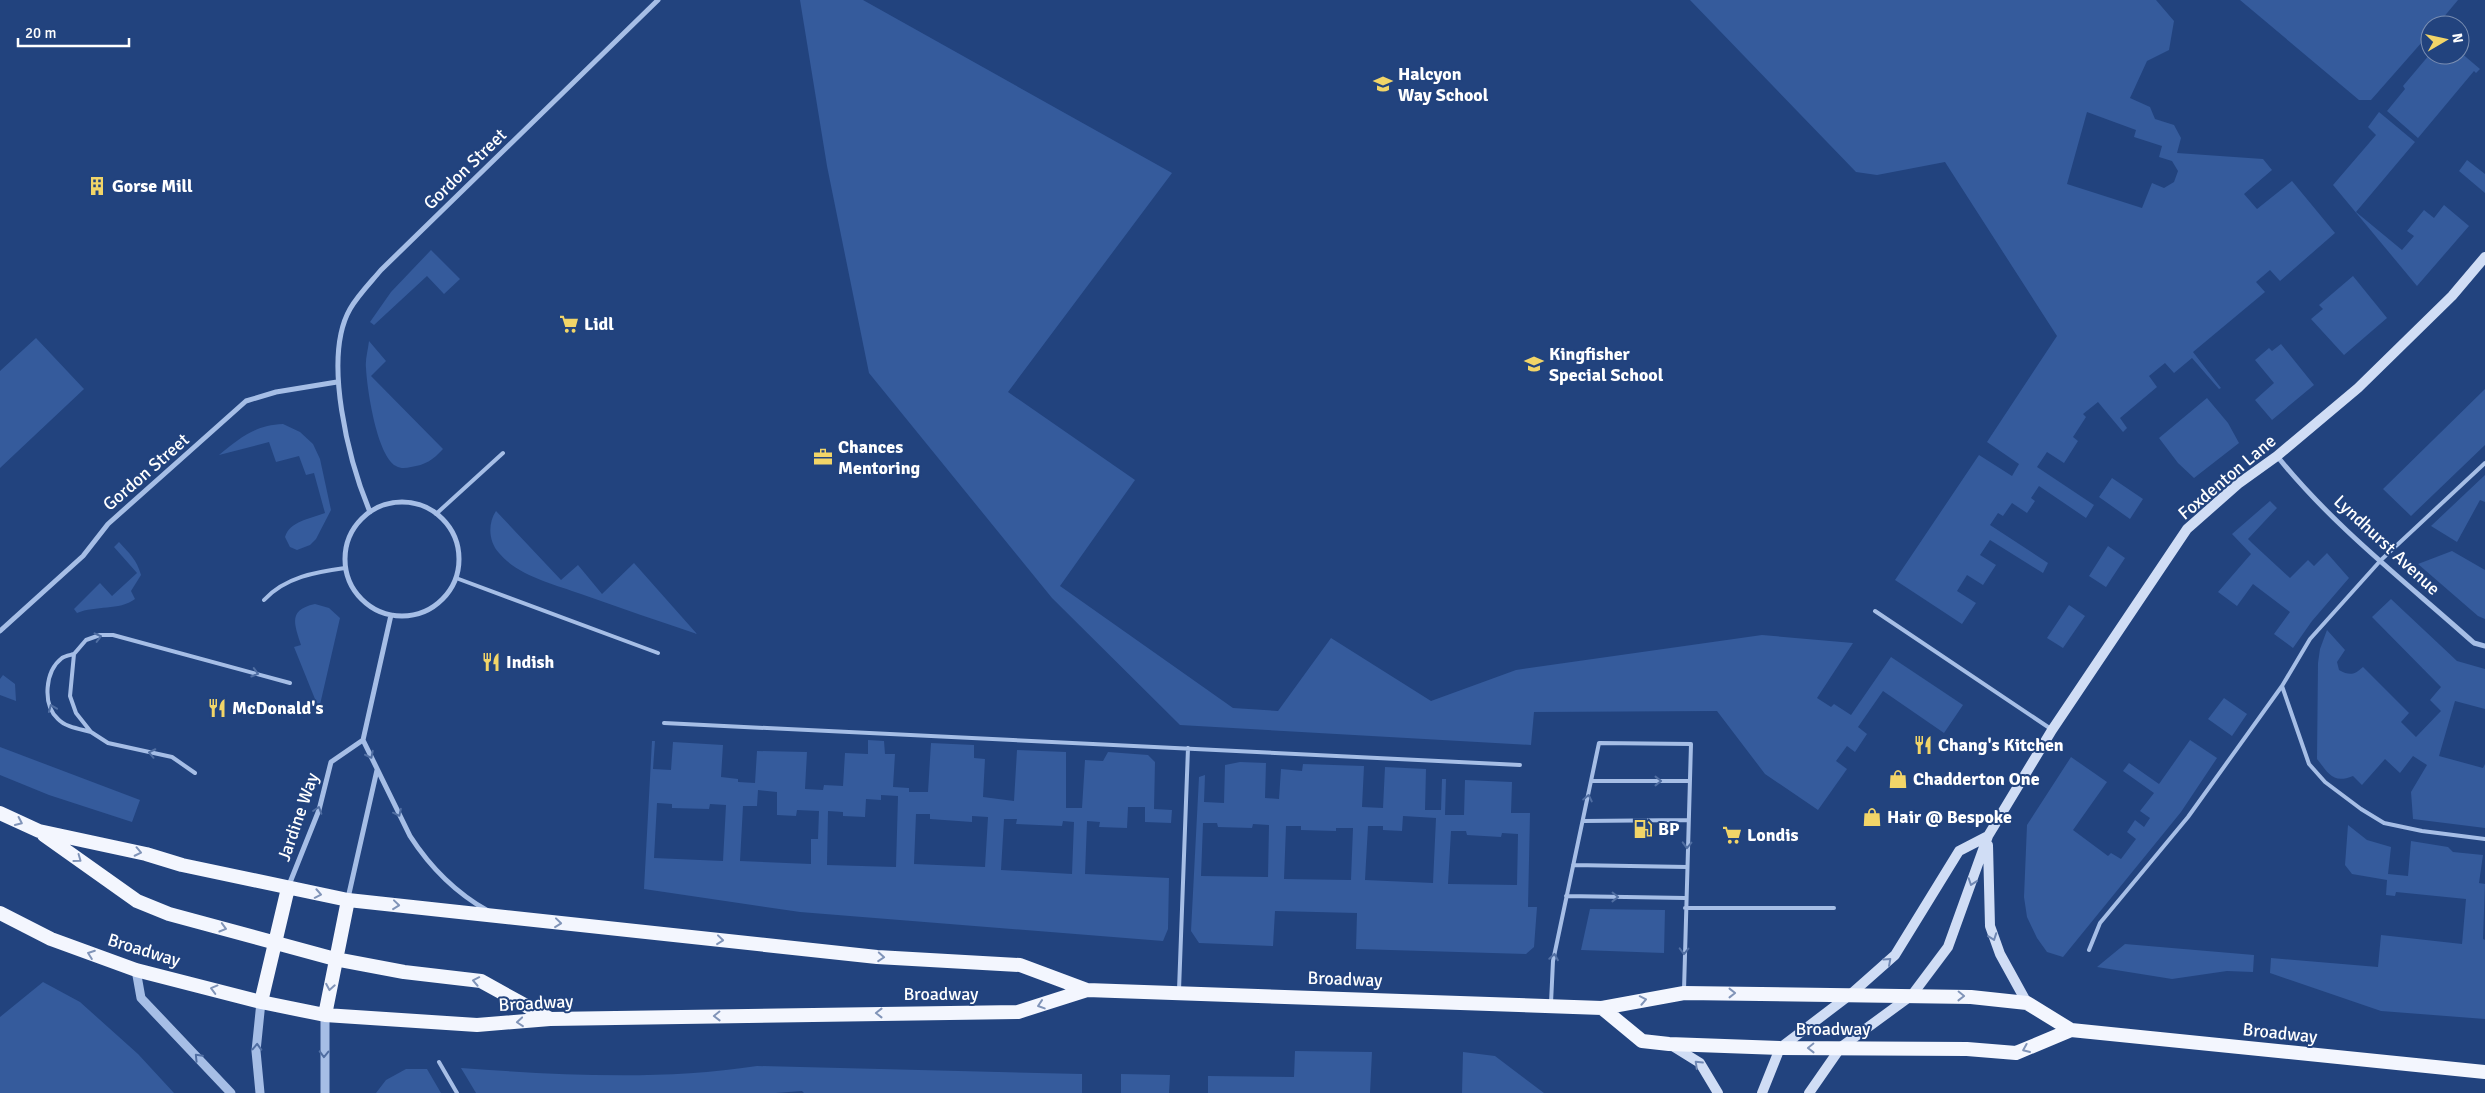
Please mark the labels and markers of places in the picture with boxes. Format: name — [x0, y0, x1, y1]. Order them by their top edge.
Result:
place label: Halcyon Way School — [1398, 63, 1489, 106]
school or university icon: Halcyon Way School — [1372, 73, 1394, 95]
building icon: Gorse Mill — [86, 175, 108, 197]
place label: Gorse Mill — [112, 175, 193, 197]
supermarket icon: Lidl — [558, 313, 580, 335]
place label: Lidl — [584, 313, 614, 335]
place label: Kingfisher Special School — [1549, 343, 1664, 386]
school or university icon: Kingfisher Special School — [1523, 353, 1545, 375]
place label: Chances Mentoring — [838, 436, 920, 479]
office icon: Chances Mentoring — [812, 446, 834, 468]
restaurant icon: Indish — [480, 651, 502, 673]
place label: Indish — [506, 651, 555, 673]
restaurant icon: McDonald's — [206, 697, 228, 719]
place label: McDonald's — [232, 697, 323, 719]
restaurant icon: Chang's Kitchen — [1912, 734, 1934, 756]
place label: Chang's Kitchen — [1938, 734, 2064, 756]
shop icon: Chadderton One — [1887, 768, 1909, 790]
place label: Chadderton One — [1913, 768, 2040, 790]
shop icon: Hair @ Bespoke — [1861, 806, 1883, 828]
place label: Hair @ Bespoke — [1887, 806, 2012, 828]
fuel station icon: BP — [1632, 818, 1654, 840]
place label: BP — [1658, 818, 1680, 840]
supermarket icon: Londis — [1721, 824, 1743, 846]
place label: Londis — [1747, 824, 1799, 846]

